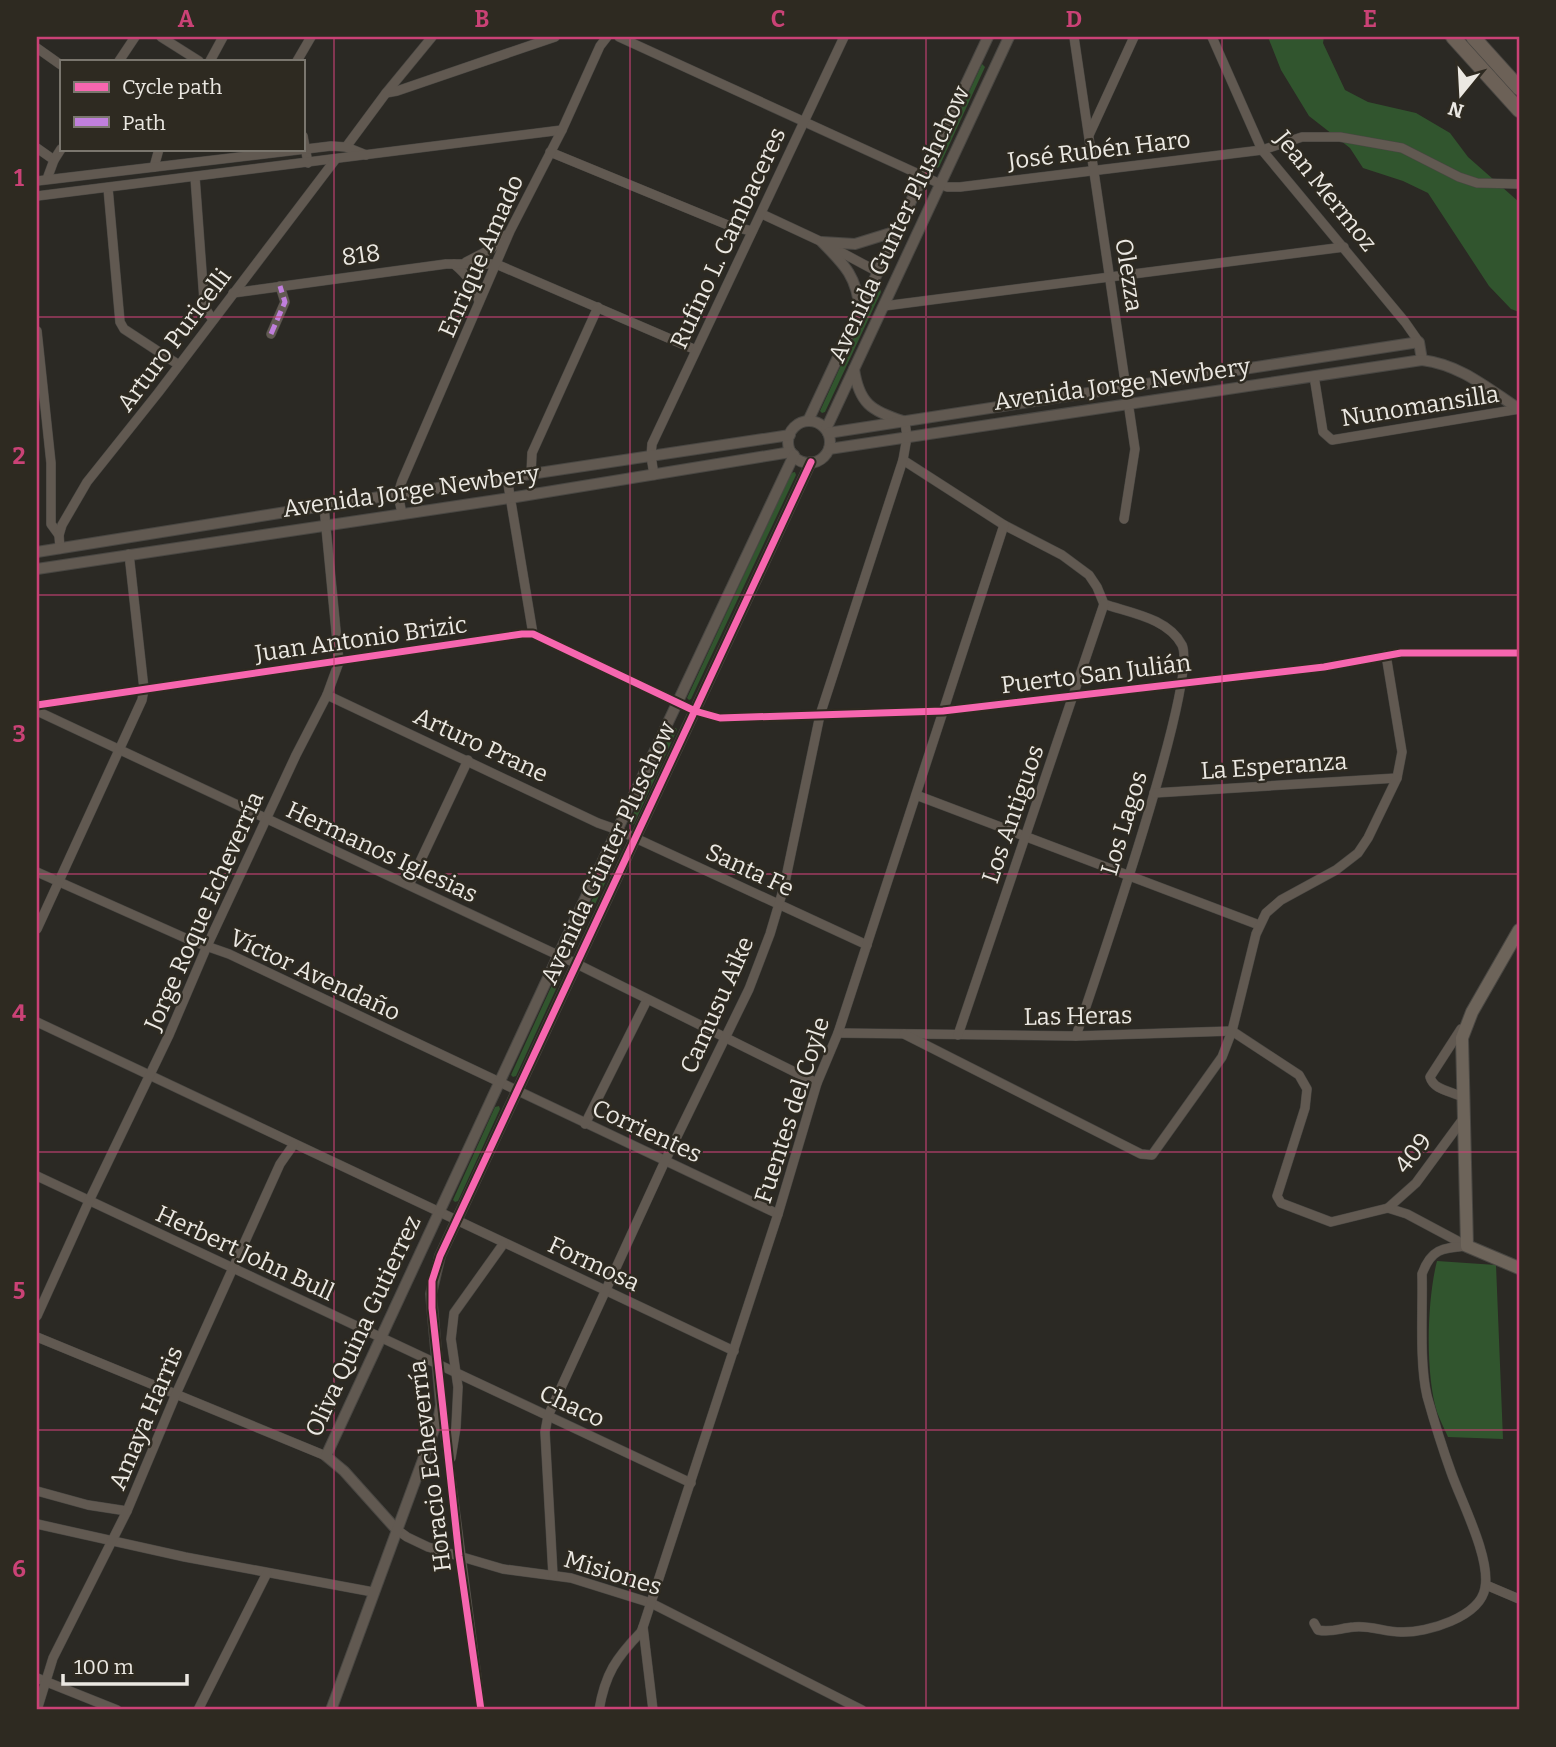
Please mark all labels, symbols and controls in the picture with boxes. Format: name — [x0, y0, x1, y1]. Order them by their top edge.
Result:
text: A — [178, 5, 195, 33]
text: B — [475, 5, 489, 33]
text: C — [771, 5, 785, 33]
text: D — [1066, 5, 1082, 33]
text: E — [1363, 5, 1377, 33]
legend — [60, 60, 304, 150]
north arrow — [1426, 60, 1496, 130]
text: Cycle path — [122, 74, 222, 100]
street label: Avenida Gunter Plushchow — [823, 81, 976, 366]
text: N — [1445, 96, 1466, 123]
text: Path — [122, 110, 166, 136]
street label: Rufino L. Cambaceres — [664, 123, 792, 353]
street label: Jean Mermoz — [1268, 124, 1383, 257]
street label: José Rubén Haro — [1005, 125, 1192, 175]
text: 1 — [14, 164, 24, 192]
street label: Enrique Amado — [433, 171, 529, 341]
street label: Olezza — [1109, 236, 1149, 314]
street label: 818 — [340, 238, 382, 272]
street label: Arturo Puricelli — [111, 263, 237, 417]
street label: Avenida Jorge Newbery — [992, 352, 1252, 416]
street label: Nunomansilla — [1339, 380, 1501, 432]
text: 2 — [13, 442, 26, 470]
street label: Avenida Jorge Newbery — [281, 459, 541, 523]
street label: Juan Antonio Brizic — [252, 610, 469, 668]
street label: Puerto San Julián — [999, 648, 1193, 700]
street label: Arturo Prane — [409, 702, 553, 788]
street label: Avenida Günter Pluschow — [535, 717, 682, 989]
text: 3 — [12, 720, 26, 748]
street label: Los Antiguos — [976, 741, 1050, 887]
street label: La Esperanza — [1200, 747, 1348, 785]
street label: Los Lagos — [1095, 768, 1153, 878]
street label: Jorge Roque Echeverría — [138, 787, 269, 1036]
street label: Hermanos Iglesias — [282, 795, 482, 909]
street label: Santa Fe — [701, 837, 799, 903]
street label: Víctor Avendaño — [225, 923, 405, 1027]
street label: Camusu Aike — [674, 932, 760, 1078]
text: 4 — [12, 999, 26, 1027]
street label: Las Heras — [1023, 1001, 1133, 1031]
street label: Fuentes del Coyle — [749, 1013, 835, 1207]
street label: Corrientes — [588, 1093, 706, 1169]
street label: 409 — [1389, 1127, 1437, 1179]
street label: Herbert John Bull — [152, 1199, 339, 1307]
street label: Oliva Quina Gutierrez — [299, 1211, 427, 1441]
street label: Formosa — [544, 1231, 644, 1297]
text: 5 — [13, 1277, 25, 1305]
street label: Amaya Harris — [103, 1342, 189, 1494]
street label: Horacio Echeverría — [403, 1359, 457, 1573]
street label: Chaco — [535, 1379, 609, 1433]
street label: Misiones — [561, 1545, 665, 1601]
text: 6 — [12, 1555, 26, 1583]
scale bar — [63, 1642, 187, 1686]
text: 100 m — [74, 1654, 134, 1680]

